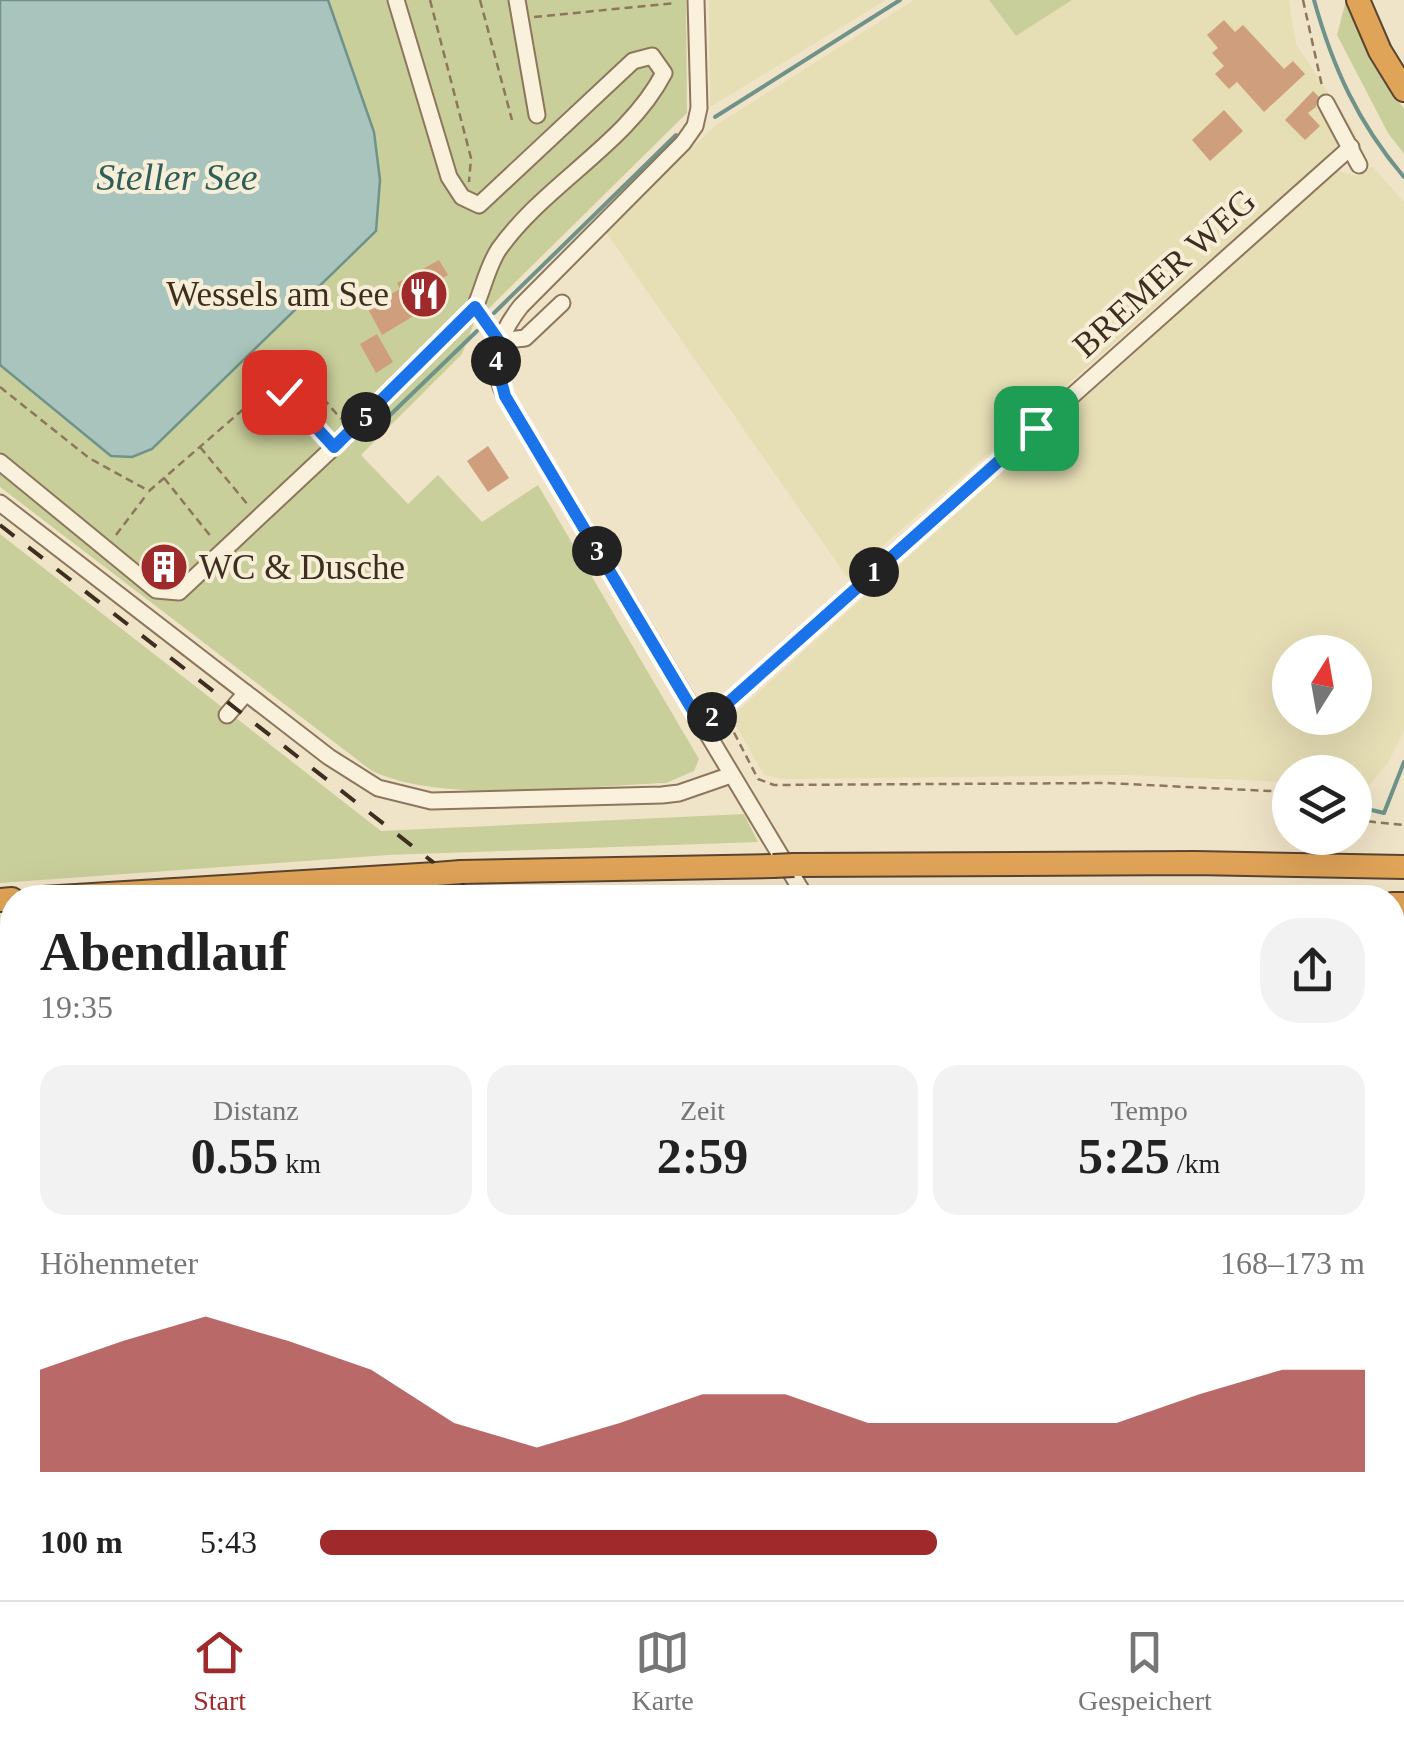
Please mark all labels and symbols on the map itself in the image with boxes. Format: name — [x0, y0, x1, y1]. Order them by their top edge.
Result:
water label: Steller See — [96, 156, 258, 198]
street label: BREMER WEG — [1065, 181, 1263, 365]
restaurant icon: Wessels am See — [398, 268, 450, 320]
place label: Wessels am See — [166, 275, 389, 314]
pin: 4 — [471, 336, 521, 386]
pin — [242, 350, 327, 435]
pin — [994, 386, 1079, 471]
pin: 5 — [341, 392, 391, 442]
pin: 3 — [572, 526, 622, 576]
building icon: WC & Dusche — [138, 541, 190, 593]
pin: 1 — [849, 547, 899, 597]
place label: WC & Dusche — [199, 548, 405, 587]
north arrow — [1272, 635, 1372, 735]
pin: 2 — [687, 692, 737, 742]

